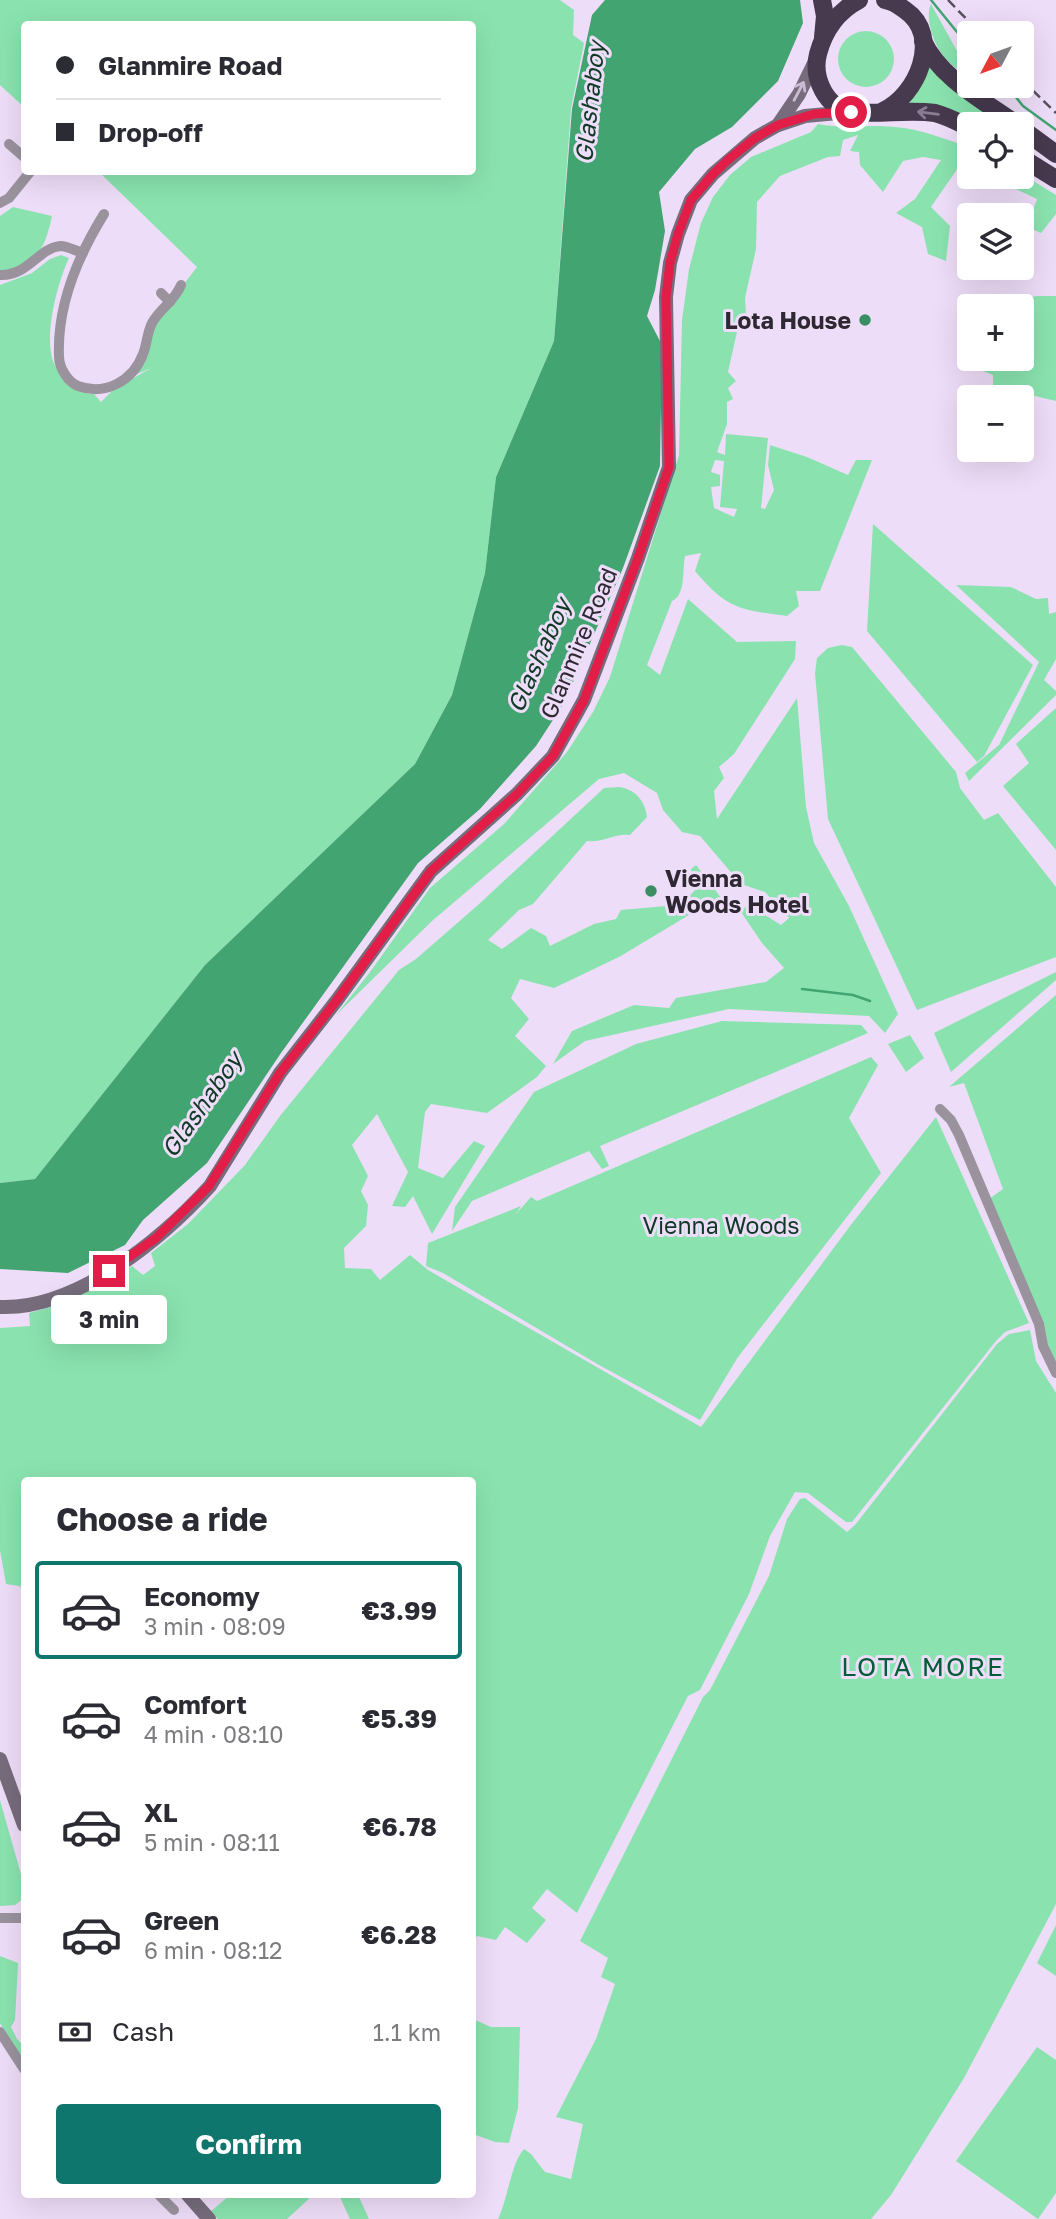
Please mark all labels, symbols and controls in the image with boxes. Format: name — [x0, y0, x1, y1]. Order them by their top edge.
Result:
north arrow — [957, 21, 1034, 98]
map controls — [957, 21, 1034, 462]
water label: Glashaboy — [568, 37, 611, 164]
text: Glanmire Road — [98, 50, 282, 81]
one-way arrow — [793, 81, 806, 102]
route start — [835, 96, 867, 128]
one-way arrow — [917, 107, 940, 120]
button: locate — [957, 112, 1034, 189]
text: Drop-off — [98, 117, 203, 148]
button: layers — [957, 203, 1034, 280]
button: + — [957, 294, 1034, 371]
place label: Lota House — [724, 306, 851, 334]
marker: Lota House — [857, 312, 873, 328]
button: − — [957, 385, 1034, 462]
street label: Glanmire Road — [534, 563, 622, 723]
water label: Glashaboy — [500, 590, 578, 717]
place label: Vienna Woods Hotel — [665, 864, 809, 918]
marker: Vienna Woods Hotel — [643, 883, 659, 899]
water label: Glashaboy — [154, 1043, 251, 1163]
park label: Vienna Woods — [642, 1211, 800, 1239]
route end — [93, 1255, 125, 1287]
callout: 3 min — [51, 1296, 167, 1344]
text: 3 min — [79, 1305, 139, 1333]
text: Choose a ride — [56, 1500, 268, 1538]
icon: car — [60, 1579, 123, 1642]
text: Economy — [144, 1581, 260, 1612]
text: €3.99 — [361, 1595, 437, 1626]
text: 3 min · 08:09 — [144, 1612, 286, 1640]
district label: LOTA MORE — [841, 1651, 1005, 1682]
icon: car — [60, 1687, 123, 1750]
text: Comfort — [144, 1689, 247, 1720]
text: €5.39 — [362, 1703, 437, 1734]
text: 4 min · 08:10 — [144, 1720, 283, 1748]
icon: car — [60, 1795, 123, 1858]
text: XL — [144, 1797, 178, 1828]
text: €6.78 — [363, 1811, 437, 1842]
text: 5 min · 08:11 — [144, 1828, 280, 1856]
icon: car — [60, 1903, 123, 1966]
text: Green — [144, 1905, 219, 1936]
text: €6.28 — [361, 1919, 437, 1950]
text: 6 min · 08:12 — [144, 1936, 282, 1964]
icon: cash — [56, 2013, 94, 2051]
text: Cash — [112, 2016, 174, 2047]
text: 1.1 km — [373, 2018, 441, 2046]
button: Confirm — [56, 2104, 441, 2184]

